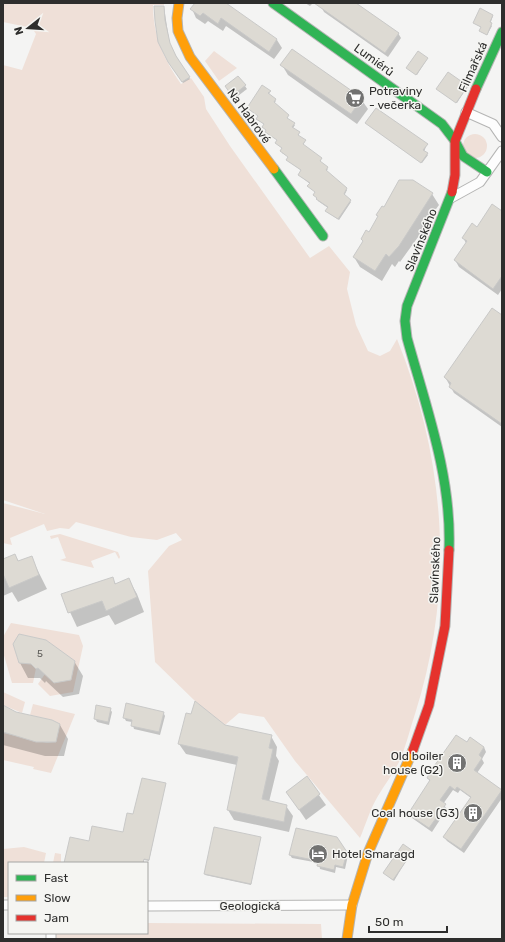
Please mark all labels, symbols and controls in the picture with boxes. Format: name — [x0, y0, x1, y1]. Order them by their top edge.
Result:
north arrow — [8, 8, 48, 48]
text: N — [12, 25, 26, 36]
street label: Filmařská — [456, 40, 490, 94]
street label: Lumiérů — [351, 41, 397, 79]
place label: Potraviny - večerka — [369, 84, 423, 112]
street label: Na Habrové — [224, 86, 274, 146]
supermarket icon: Potraviny - večerka — [344, 87, 366, 109]
street label: Slavínského — [402, 206, 440, 274]
street label: Slavínského — [427, 536, 443, 604]
house number: 5 — [37, 648, 43, 660]
place label: Old boiler house (G2) — [383, 749, 443, 777]
building icon: Old boiler house (G2) — [446, 752, 468, 774]
building icon: Coal house (G3) — [462, 802, 484, 824]
place label: Coal house (G3) — [371, 806, 459, 820]
hotel icon: Hotel Smaragd — [307, 843, 329, 865]
place label: Hotel Smaragd — [332, 847, 415, 861]
legend — [8, 862, 148, 934]
text: Fast — [44, 871, 68, 885]
text: Slow — [44, 891, 71, 905]
street label: Geologická — [220, 899, 280, 913]
scale bar — [369, 908, 447, 934]
text: Jam — [44, 911, 69, 925]
text: 50 m — [375, 915, 403, 929]

